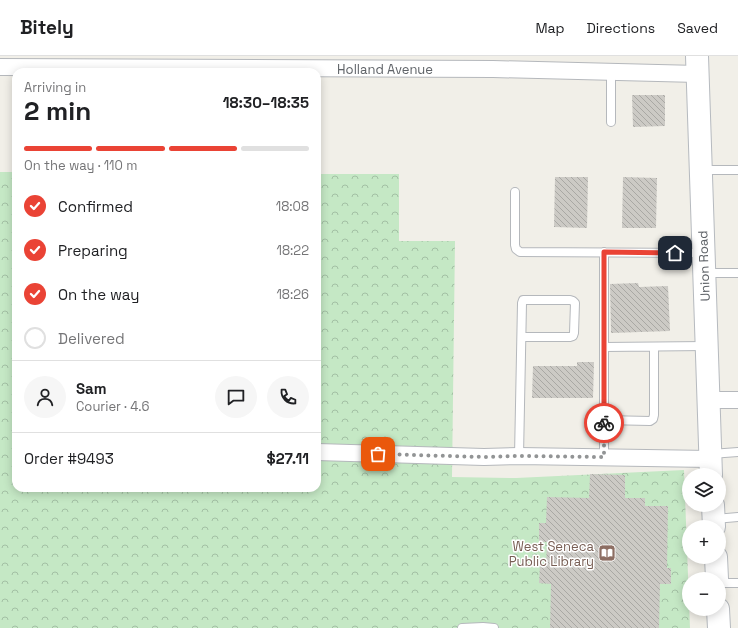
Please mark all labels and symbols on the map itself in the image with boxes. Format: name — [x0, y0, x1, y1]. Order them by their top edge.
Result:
street label: Holland Avenue — [337, 61, 433, 78]
street label: Union Road — [694, 230, 714, 302]
pin — [658, 236, 692, 270]
courier — [584, 403, 624, 443]
pin — [361, 437, 395, 471]
place label: West Seneca Public Library — [509, 538, 595, 570]
library icon: West Seneca Public Library — [597, 543, 617, 563]

